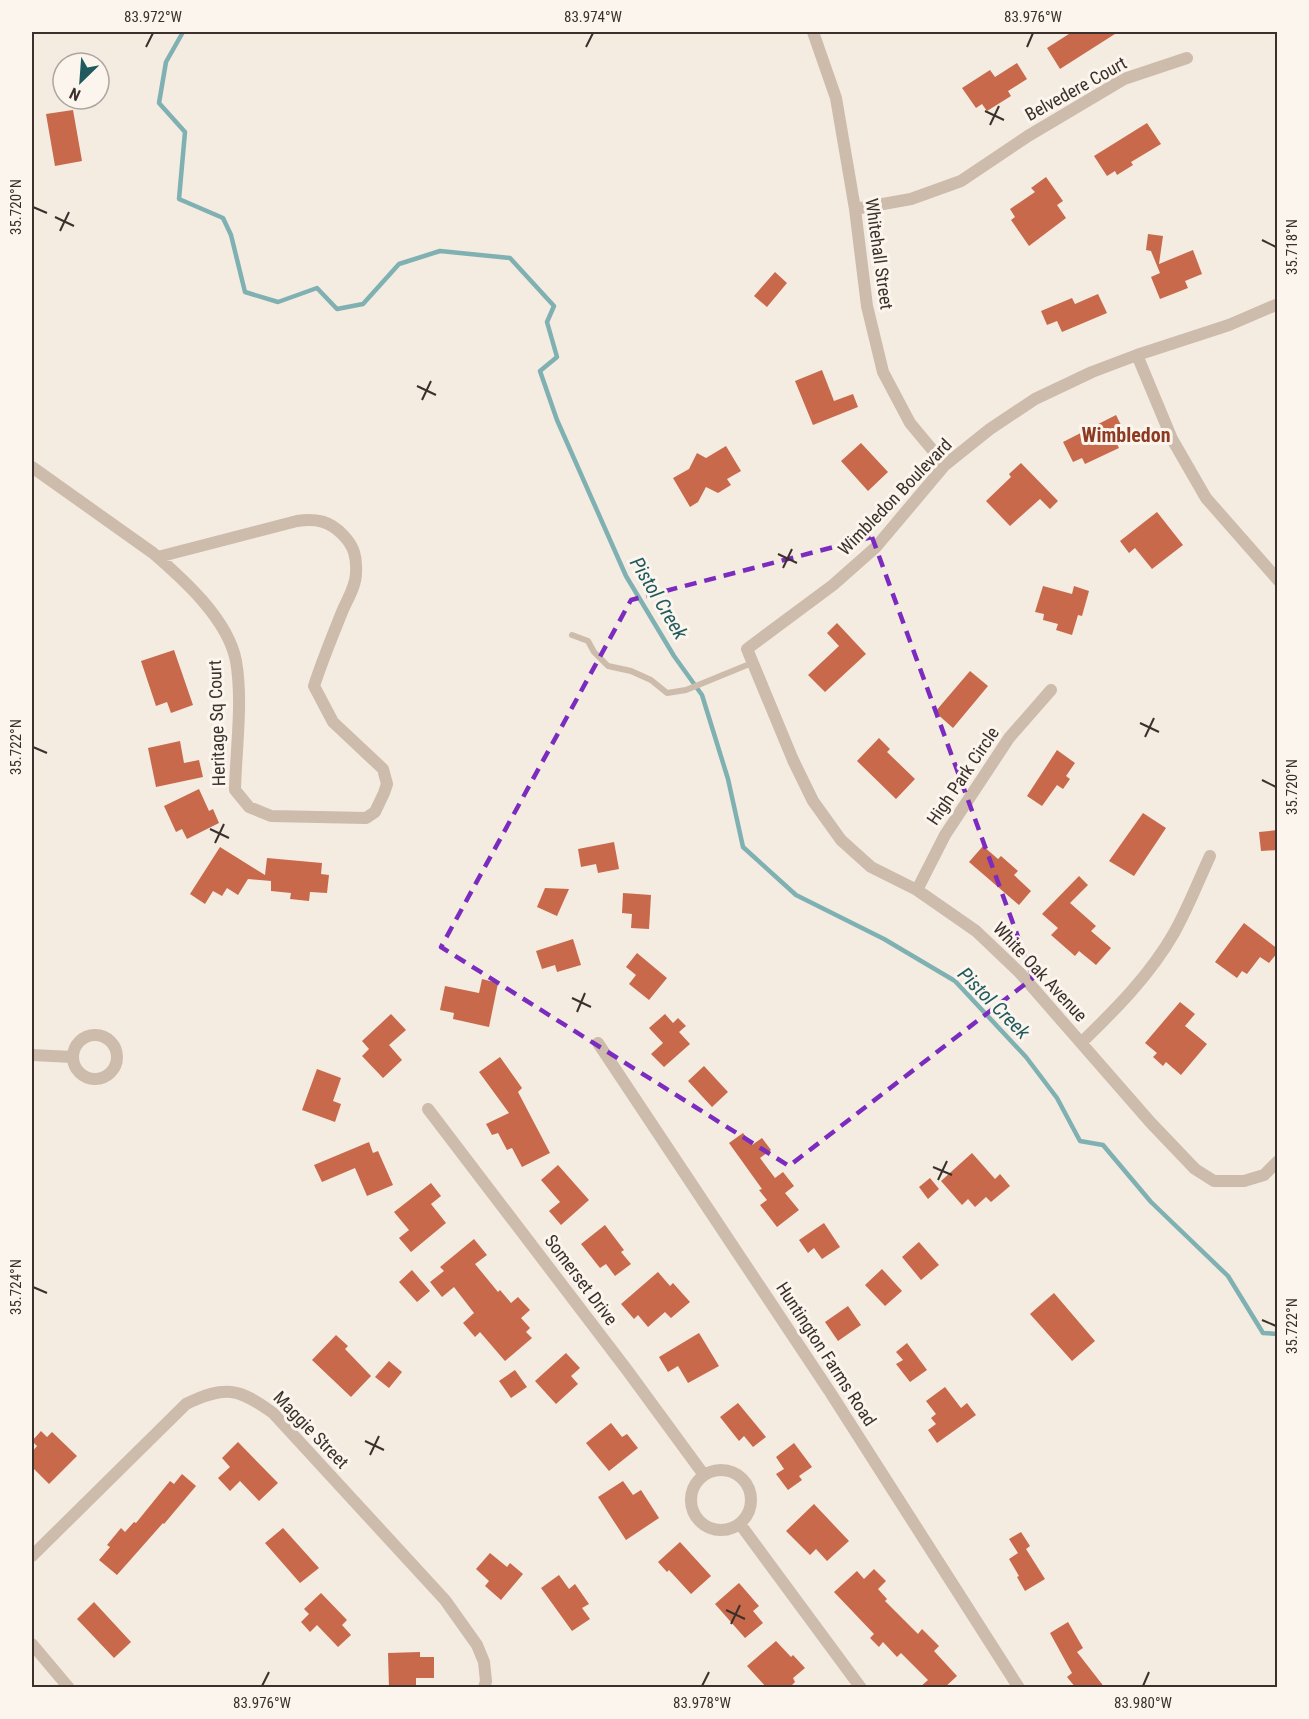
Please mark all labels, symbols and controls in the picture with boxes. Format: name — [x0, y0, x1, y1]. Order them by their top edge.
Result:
text: 83.972°W — [124, 8, 183, 26]
text: 83.974°W — [564, 8, 623, 26]
text: 83.976°W — [1004, 8, 1063, 26]
north arrow — [51, 51, 111, 111]
street label: Belvedere Court — [1021, 52, 1130, 125]
text: N — [66, 83, 83, 105]
text: 35.720°N — [7, 179, 25, 235]
street label: Whitehall Street — [861, 197, 898, 311]
text: 35.718°N — [1283, 219, 1301, 275]
district label: Wimbledon — [1081, 423, 1171, 447]
street label: Wimbledon Boulevard — [834, 434, 956, 559]
water label: Pistol Creek — [625, 552, 694, 645]
street label: Heritage Sq Court — [204, 660, 229, 786]
text: 35.722°N — [7, 719, 25, 775]
street label: High Park Circle — [922, 723, 1003, 829]
text: 35.720°N — [1283, 759, 1301, 815]
street label: White Oak Avenue — [989, 918, 1092, 1026]
water label: Pistol Creek — [953, 962, 1036, 1045]
street label: Somerset Drive — [541, 1230, 622, 1329]
text: 35.724°N — [7, 1259, 25, 1315]
street label: Huntington Farms Road — [772, 1278, 881, 1430]
text: 35.722°N — [1283, 1298, 1301, 1354]
street label: Maggie Street — [269, 1387, 353, 1473]
text: 83.976°W — [233, 1694, 292, 1712]
text: 83.978°W — [673, 1694, 732, 1712]
text: 83.980°W — [1114, 1694, 1173, 1712]

